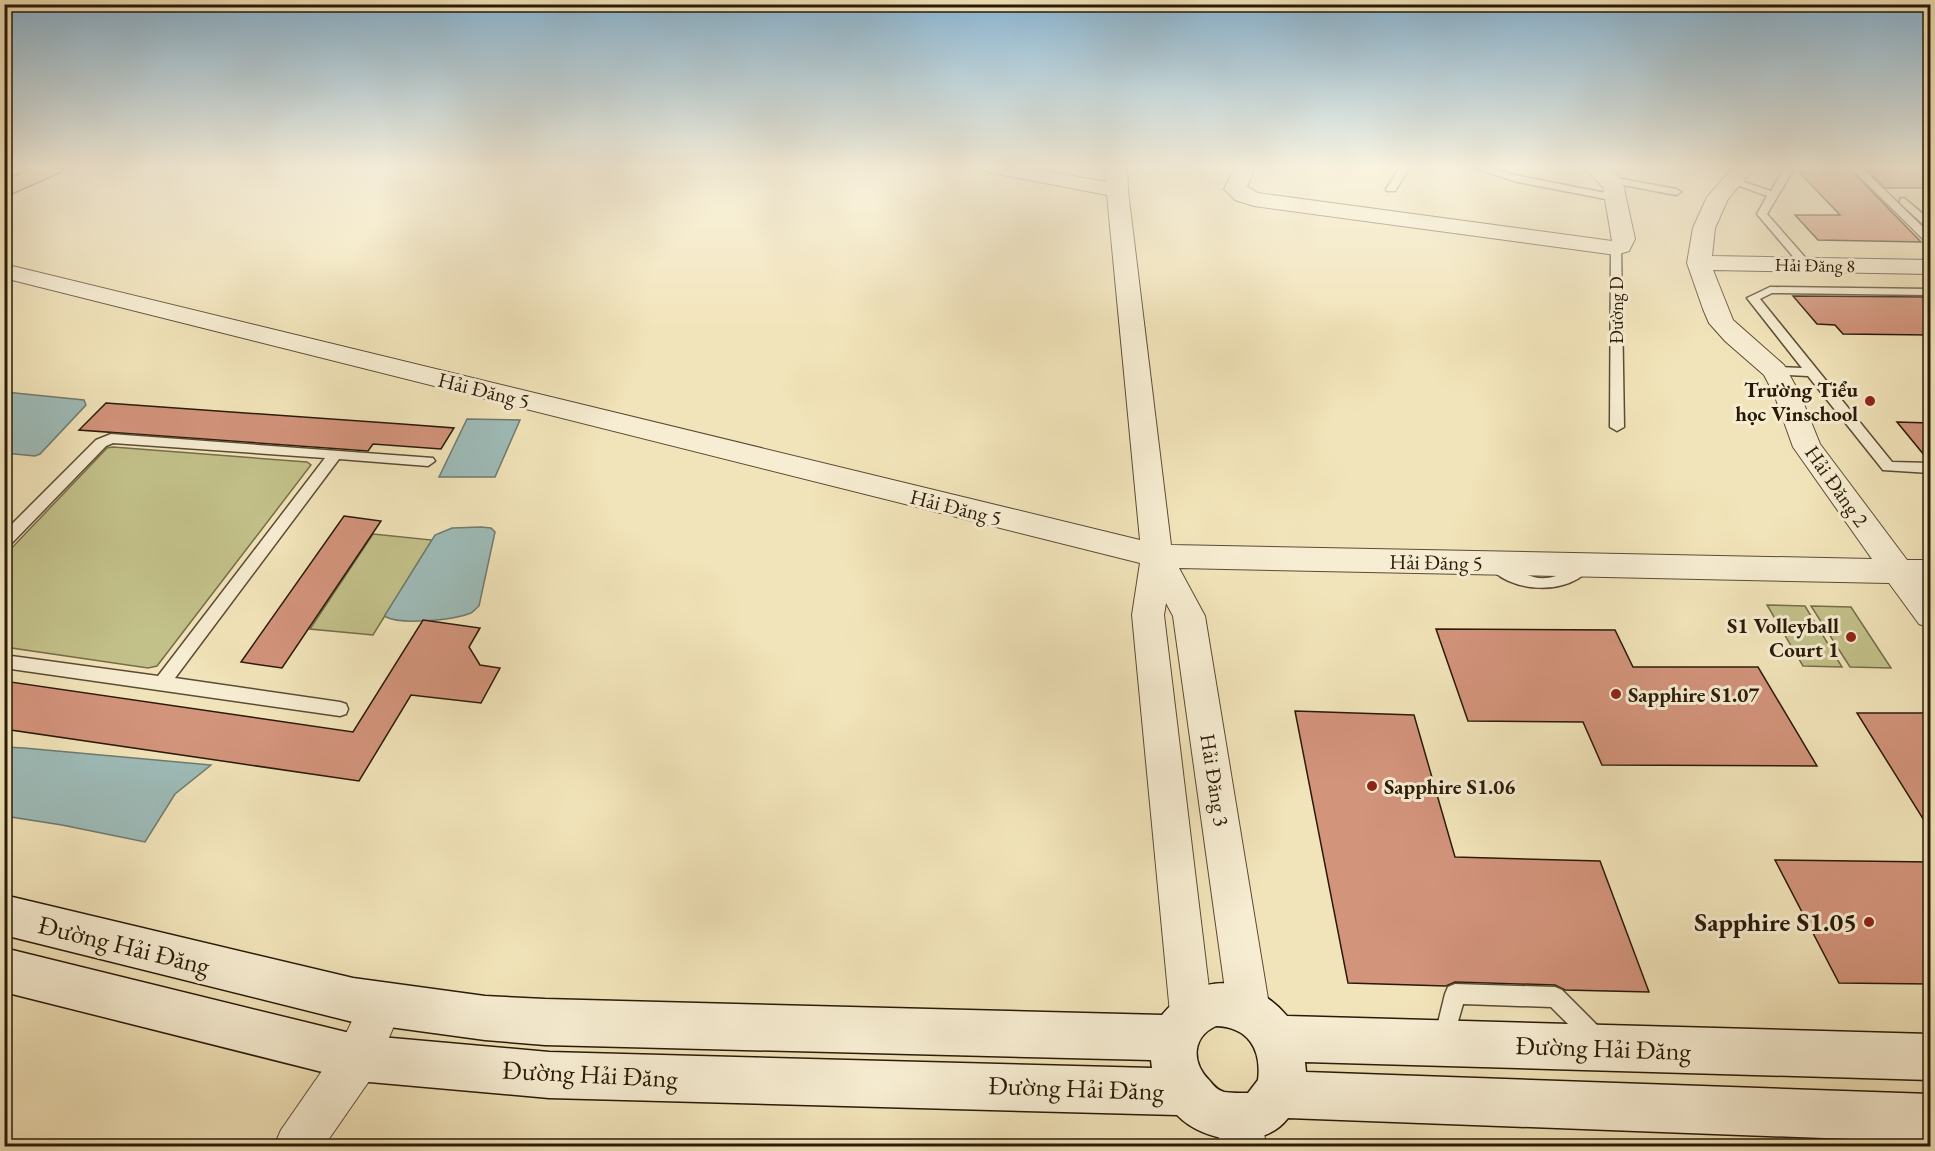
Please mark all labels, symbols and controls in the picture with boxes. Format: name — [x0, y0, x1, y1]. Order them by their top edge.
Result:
street label: Hải Đăng 8 — [1775, 253, 1855, 277]
street label: Đường D — [1605, 276, 1628, 344]
street label: Hải Đăng 5 — [435, 366, 533, 414]
place label: Trường Tiểu học Vinschool — [1735, 376, 1858, 427]
marker: Trường Tiểu học Vinschool — [1863, 394, 1877, 408]
street label: Hải Đăng 2 — [1799, 440, 1875, 532]
street label: Hải Đăng 5 — [907, 483, 1005, 531]
street label: Hải Đăng 5 — [1389, 548, 1483, 576]
place label: S1 Volleyball Court 1 — [1727, 612, 1839, 663]
marker: S1 Volleyball Court 1 — [1844, 630, 1858, 644]
place label: Sapphire S1.07 — [1628, 681, 1760, 708]
marker: Sapphire S1.07 — [1609, 687, 1623, 701]
street label: Hải Đăng 3 — [1194, 732, 1236, 828]
place label: Sapphire S1.06 — [1384, 773, 1515, 800]
marker: Sapphire S1.06 — [1365, 779, 1379, 793]
place label: Sapphire S1.05 — [1694, 905, 1857, 939]
street label: Đường Hải Đăng — [35, 907, 214, 983]
marker: Sapphire S1.05 — [1862, 915, 1876, 929]
street label: Đường Hải Đăng — [1515, 1028, 1692, 1068]
street label: Đường Hải Đăng — [501, 1052, 679, 1096]
street label: Đường Hải Đăng — [988, 1068, 1165, 1108]

